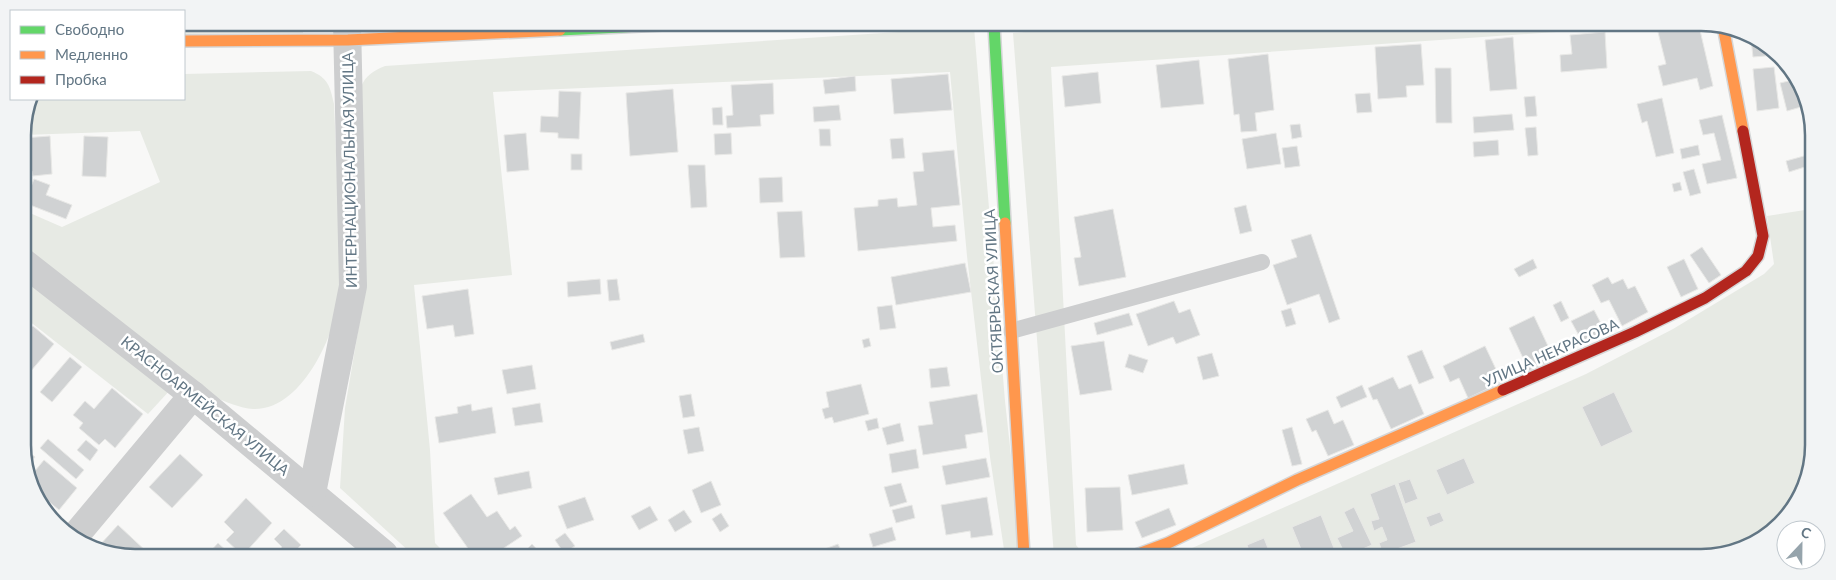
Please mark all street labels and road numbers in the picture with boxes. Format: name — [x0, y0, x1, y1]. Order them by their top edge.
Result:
street label: ИНТЕРНАЦИОНАЛЬНАЯ УЛИЦА — [338, 51, 360, 288]
street label: ОКТЯБРЬСКАЯ УЛИЦА — [980, 208, 1006, 374]
street label: УЛИЦА НЕКРАСОВА — [1480, 314, 1622, 390]
street label: КРАСНОАРМЕЙСКАЯ УЛИЦА — [118, 332, 294, 479]

